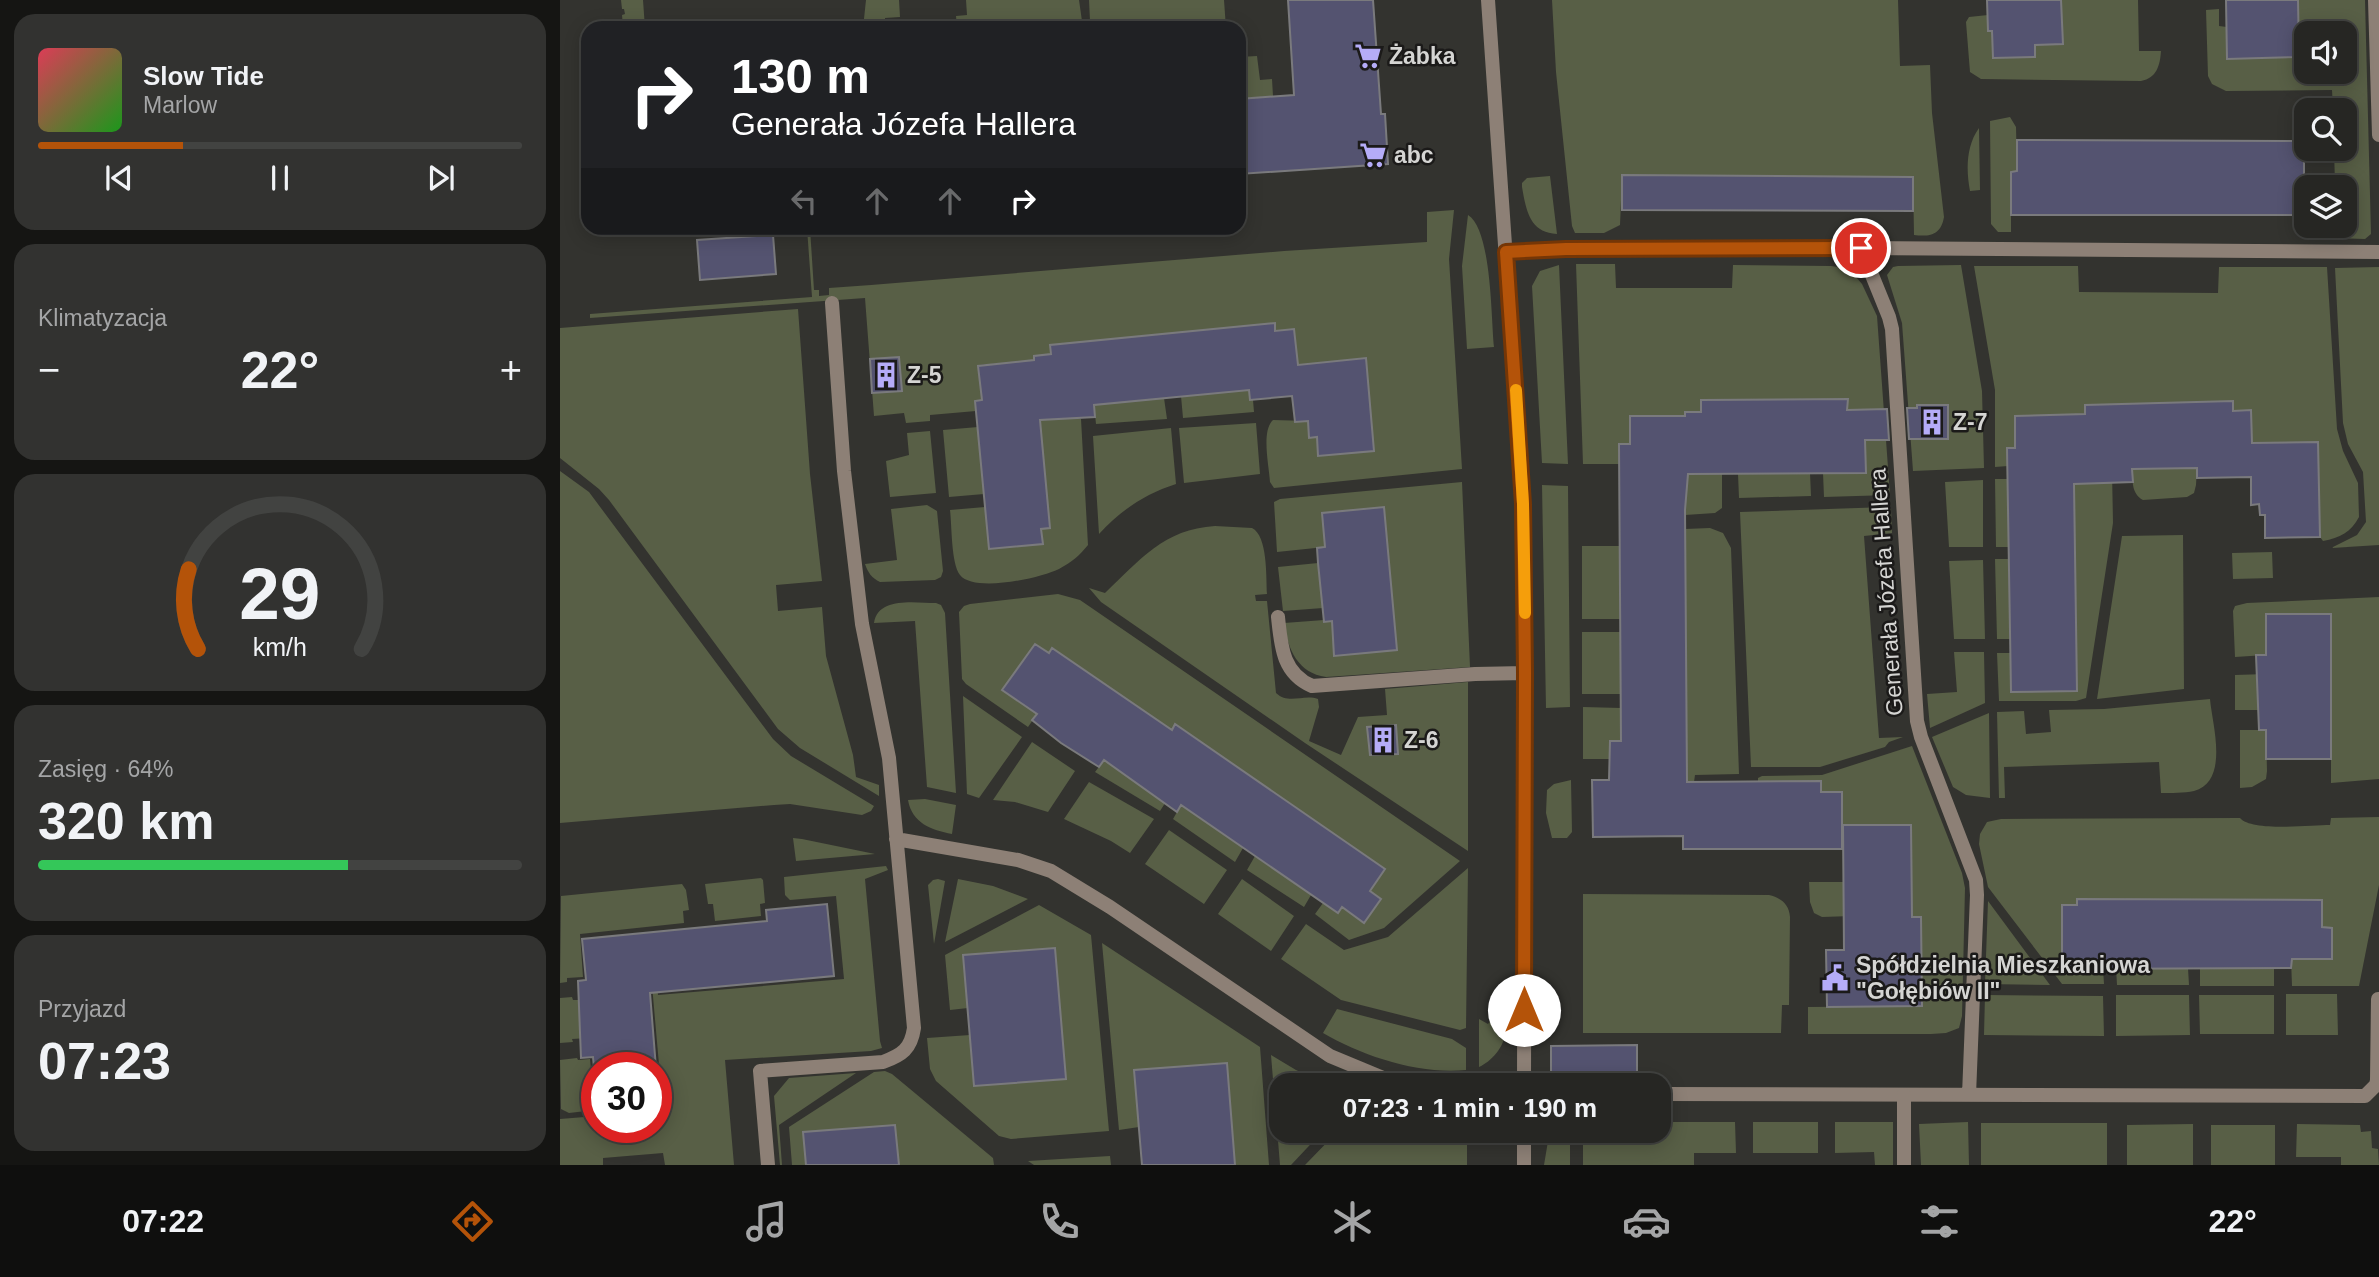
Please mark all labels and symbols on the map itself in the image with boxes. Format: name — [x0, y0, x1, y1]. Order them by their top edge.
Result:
supermarket icon: Żabka — [1353, 41, 1383, 71]
place label: Żabka — [1389, 43, 1456, 69]
supermarket icon: abc — [1358, 140, 1388, 170]
place label: abc — [1394, 142, 1434, 168]
pin — [1831, 218, 1891, 278]
building icon: Z-5 — [871, 360, 901, 390]
place label: Z-5 — [907, 362, 942, 388]
building icon: Z-7 — [1917, 407, 1947, 437]
place label: Z-7 — [1953, 409, 1988, 435]
street label: Generała Józefa Hallera — [1864, 467, 1908, 717]
building icon: Z-6 — [1368, 725, 1398, 755]
place label: Z-6 — [1404, 727, 1439, 753]
place label: Spółdzielnia Mieszkaniowa "Gołębiów II" — [1856, 952, 2150, 1004]
public building icon: Spółdzielnia Mieszkaniowa "Gołębiów II" — [1820, 963, 1850, 993]
position arrow — [1487, 973, 1561, 1047]
speed limit sign: 30 — [581, 1052, 672, 1143]

